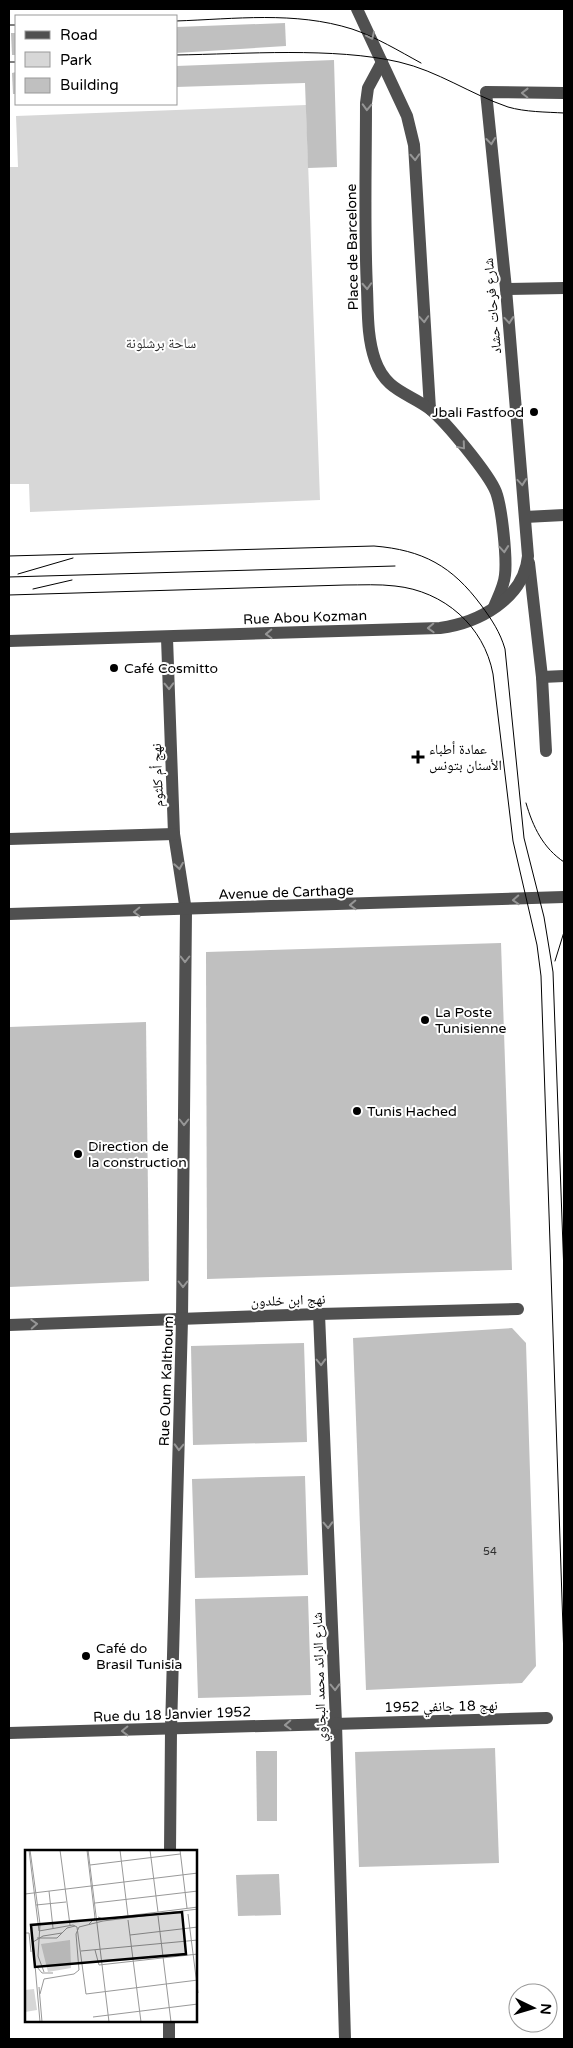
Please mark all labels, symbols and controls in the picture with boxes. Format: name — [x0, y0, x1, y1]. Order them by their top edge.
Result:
legend — [15, 15, 178, 105]
text: Road — [60, 26, 98, 44]
one-way arrow — [365, 30, 375, 39]
text: Park — [60, 51, 92, 69]
text: Building — [60, 76, 119, 94]
one-way arrow — [521, 88, 528, 98]
one-way arrow — [361, 103, 372, 111]
one-way arrow — [485, 137, 496, 145]
one-way arrow — [409, 153, 420, 161]
street label: Place de Barcelone — [343, 184, 362, 310]
street label: شارع فرحات حشاد — [480, 257, 506, 355]
one-way arrow — [361, 283, 372, 291]
one-way arrow — [418, 315, 429, 323]
one-way arrow — [503, 316, 514, 324]
park label: ساحة برشلونة — [126, 335, 196, 352]
place label: Jbali Fastfood — [432, 404, 524, 421]
marker: Jbali Fastfood — [528, 406, 540, 418]
one-way arrow — [457, 440, 465, 449]
one-way arrow — [516, 478, 527, 486]
one-way arrow — [498, 545, 509, 553]
street label: Rue Abou Kozman — [243, 607, 367, 628]
one-way arrow — [427, 623, 434, 633]
one-way arrow — [264, 628, 272, 639]
place label: Café Cosmitto — [124, 660, 218, 677]
marker: Café Cosmitto — [108, 662, 120, 674]
one-way arrow — [164, 683, 174, 691]
place label: عمادة أطباء الأسنان بتونس — [429, 741, 502, 774]
street label: نهج أم كلثوم — [148, 743, 168, 807]
marker: عمادة أطباء الأسنان بتونس — [411, 750, 425, 764]
one-way arrow — [173, 861, 183, 870]
street label: Avenue de Carthage — [218, 882, 354, 903]
one-way arrow — [511, 895, 519, 905]
one-way arrow — [349, 900, 357, 911]
one-way arrow — [133, 906, 141, 917]
one-way arrow — [180, 956, 190, 964]
place label: La Poste Tunisienne — [435, 1004, 506, 1037]
marker: La Poste Tunisienne — [419, 1014, 431, 1026]
place label: Tunis Hached — [367, 1103, 457, 1120]
marker: Tunis Hached — [351, 1105, 363, 1117]
one-way arrow — [179, 1118, 189, 1126]
place label: Direction de la construction — [88, 1138, 187, 1171]
marker: Direction de la construction — [72, 1148, 84, 1160]
one-way arrow — [178, 1281, 188, 1289]
street label: نهج ابن خلدون — [250, 1291, 326, 1311]
street label: Rue Oum Kalthoum — [156, 1315, 177, 1447]
one-way arrow — [30, 1319, 38, 1329]
one-way arrow — [316, 1359, 326, 1367]
one-way arrow — [174, 1444, 184, 1451]
one-way arrow — [323, 1522, 333, 1529]
house number: 54 — [483, 1545, 497, 1558]
street label: شارع الرائد محمد البجاوي — [309, 1612, 333, 1742]
place label: Café do Brasil Tunisia — [96, 1640, 182, 1673]
marker: Café do Brasil Tunisia — [80, 1650, 92, 1662]
one-way arrow — [329, 1683, 340, 1691]
street label: نهج 18 جانفي 1952 — [384, 1697, 498, 1719]
street label: Rue du 18 Janvier 1952 — [93, 1703, 251, 1726]
one-way arrow — [283, 1720, 291, 1730]
one-way arrow — [121, 1726, 128, 1736]
inset map — [25, 1850, 198, 2023]
north arrow — [508, 1983, 558, 2033]
text: N — [536, 2003, 554, 2015]

